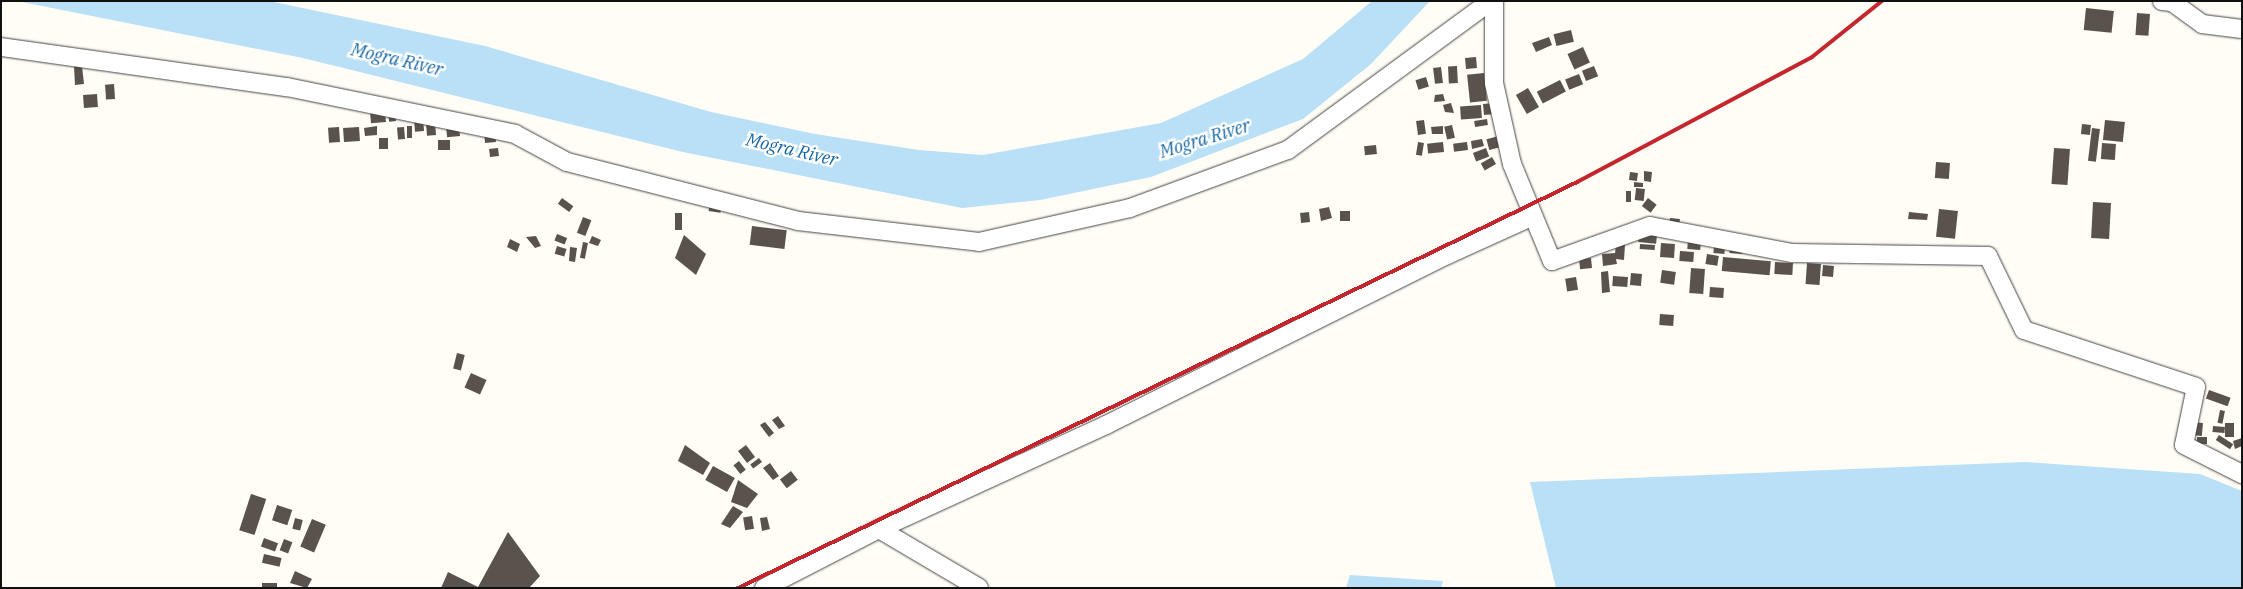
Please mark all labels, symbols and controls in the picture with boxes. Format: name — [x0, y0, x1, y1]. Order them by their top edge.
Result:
water label: Mogra River — [349, 39, 445, 81]
water label: Mogra River — [1157, 115, 1253, 163]
water label: Mogra River — [744, 129, 840, 171]

